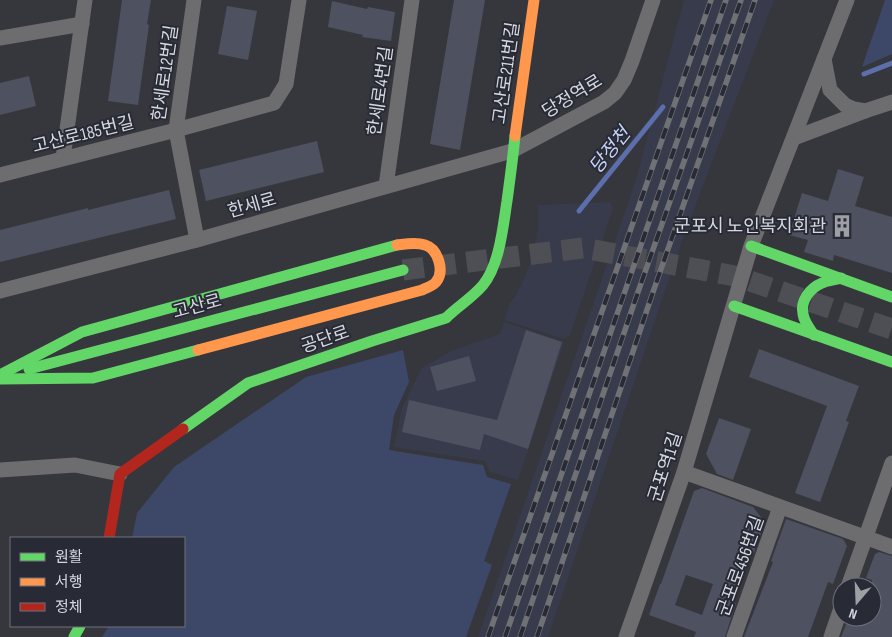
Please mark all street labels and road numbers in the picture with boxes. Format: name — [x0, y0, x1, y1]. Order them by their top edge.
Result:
street label: 고산로211번길 — [489, 21, 524, 125]
street label: 한세로12번길 — [148, 24, 183, 122]
street label: 한세로4번길 — [364, 45, 397, 137]
street label: 당정역로 — [538, 70, 606, 122]
street label: 고산로185번길 — [30, 112, 136, 157]
street label: 한세로 — [225, 189, 279, 222]
street label: 고산로 — [170, 290, 224, 323]
street label: 공단로 — [298, 321, 352, 357]
street label: 군포역1길 — [644, 429, 687, 505]
street label: 군포로456번길 — [713, 513, 768, 619]

